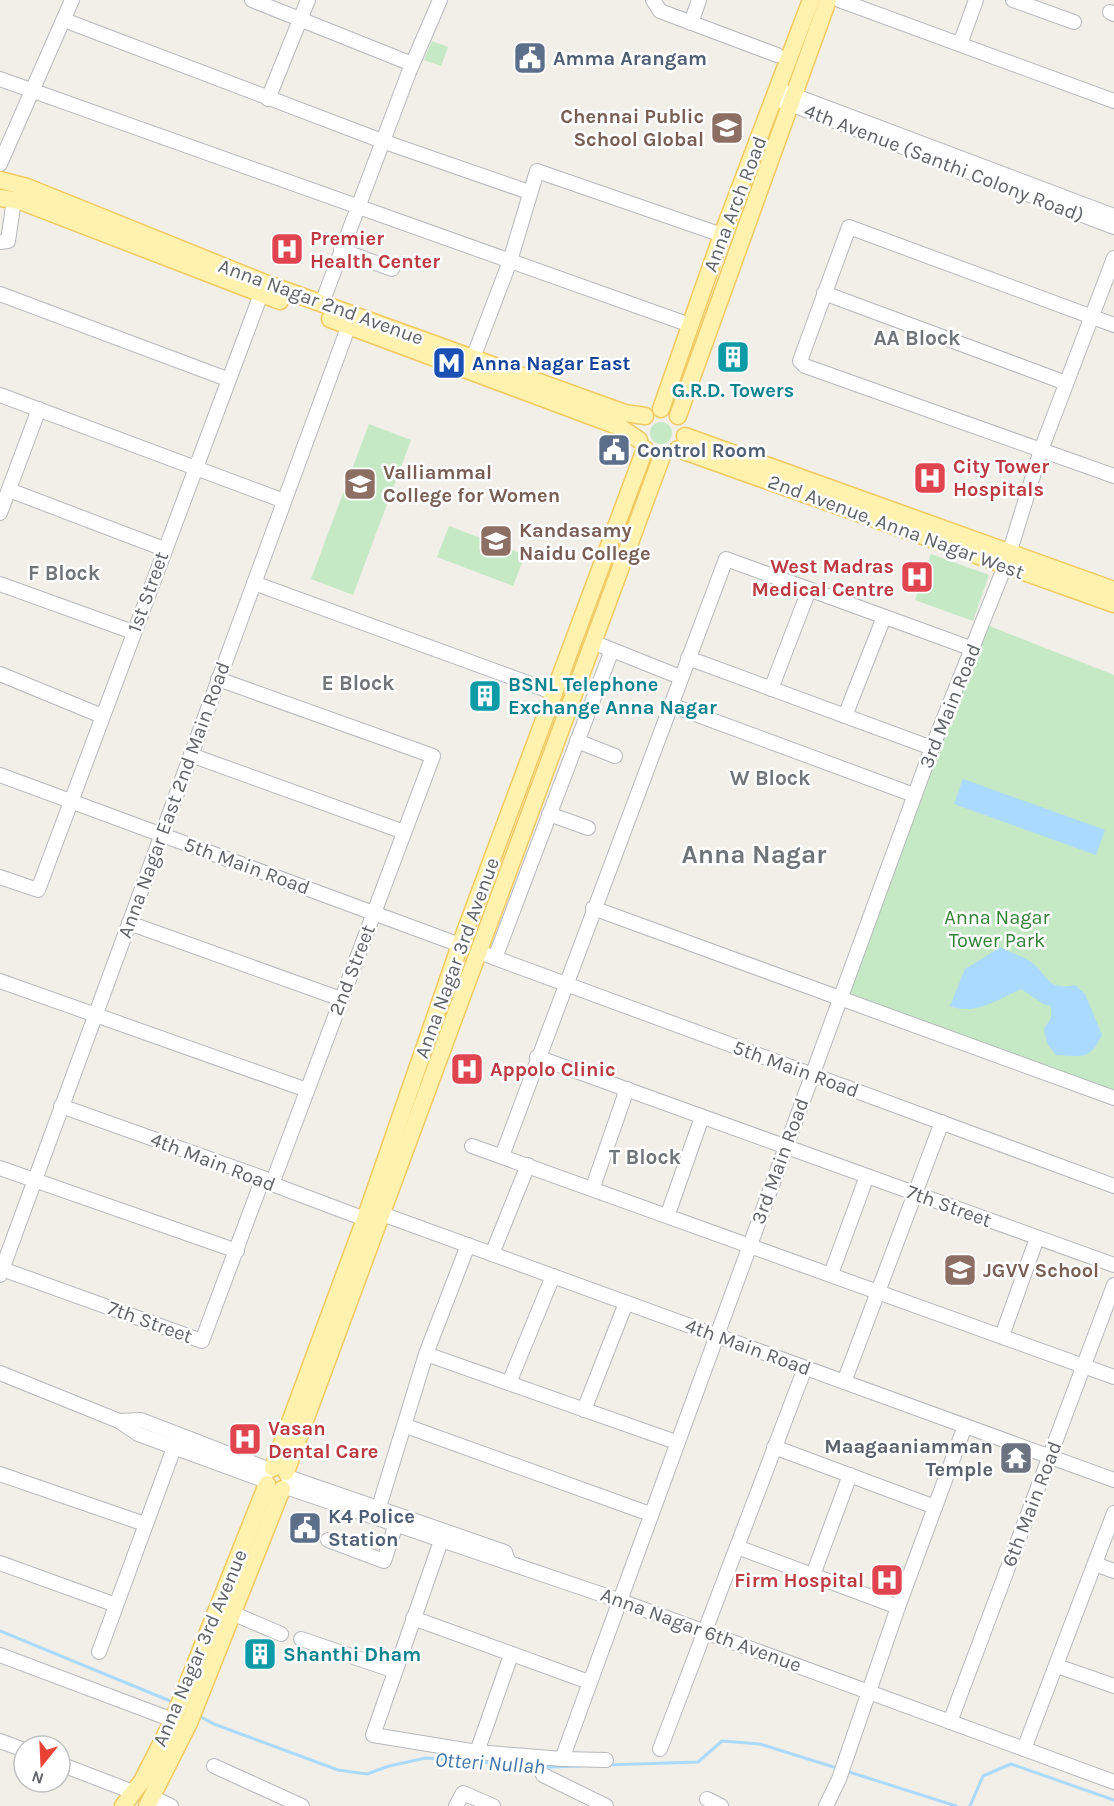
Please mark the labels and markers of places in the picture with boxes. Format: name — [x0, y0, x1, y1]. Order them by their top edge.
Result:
public building icon: Amma Arangam — [512, 40, 548, 76]
place label: Amma Arangam — [553, 47, 707, 70]
place label: Chennai Public School Global — [560, 105, 704, 151]
school or university icon: Chennai Public School Global — [709, 110, 745, 146]
place label: Premier Health Center — [310, 227, 440, 273]
hospital icon: Premier Health Center — [269, 231, 305, 267]
building icon: G.R.D. Towers — [715, 339, 751, 375]
metro station icon: Anna Nagar East — [431, 345, 467, 381]
place label: Anna Nagar East — [472, 352, 630, 375]
place label: G.R.D. Towers — [672, 379, 794, 402]
public building icon: Control Room — [596, 432, 632, 468]
place label: Control Room — [637, 439, 766, 462]
place label: City Tower Hospitals — [953, 455, 1049, 501]
hospital icon: City Tower Hospitals — [912, 460, 948, 496]
place label: Valliammal College for Women — [383, 461, 560, 507]
school or university icon: Valliammal College for Women — [342, 466, 378, 502]
place label: Kandasamy Naidu College — [519, 519, 651, 565]
school or university icon: Kandasamy Naidu College — [478, 523, 514, 559]
place label: West Madras Medical Centre — [752, 555, 894, 601]
hospital icon: West Madras Medical Centre — [899, 559, 935, 595]
place label: BSNL Telephone Exchange Anna Nagar — [508, 673, 717, 719]
building icon: BSNL Telephone Exchange Anna Nagar — [467, 678, 503, 714]
hospital icon: Appolo Clinic — [449, 1051, 485, 1087]
place label: Appolo Clinic — [490, 1058, 616, 1081]
school or university icon: JGVV School — [942, 1252, 978, 1288]
place label: JGVV School — [983, 1259, 1099, 1282]
place label: Vasan Dental Care — [268, 1417, 378, 1463]
hospital icon: Vasan Dental Care — [227, 1421, 263, 1457]
place label: Maagaaniamman Temple — [824, 1435, 993, 1481]
temple icon: Maagaaniamman Temple — [998, 1440, 1034, 1476]
place label: K4 Police Station — [328, 1505, 415, 1551]
public building icon: K4 Police Station — [287, 1510, 323, 1546]
hospital icon: Firm Hospital — [869, 1562, 905, 1598]
place label: Firm Hospital — [734, 1569, 864, 1592]
building icon: Shanthi Dham — [242, 1636, 278, 1672]
place label: Shanthi Dham — [283, 1643, 421, 1666]

